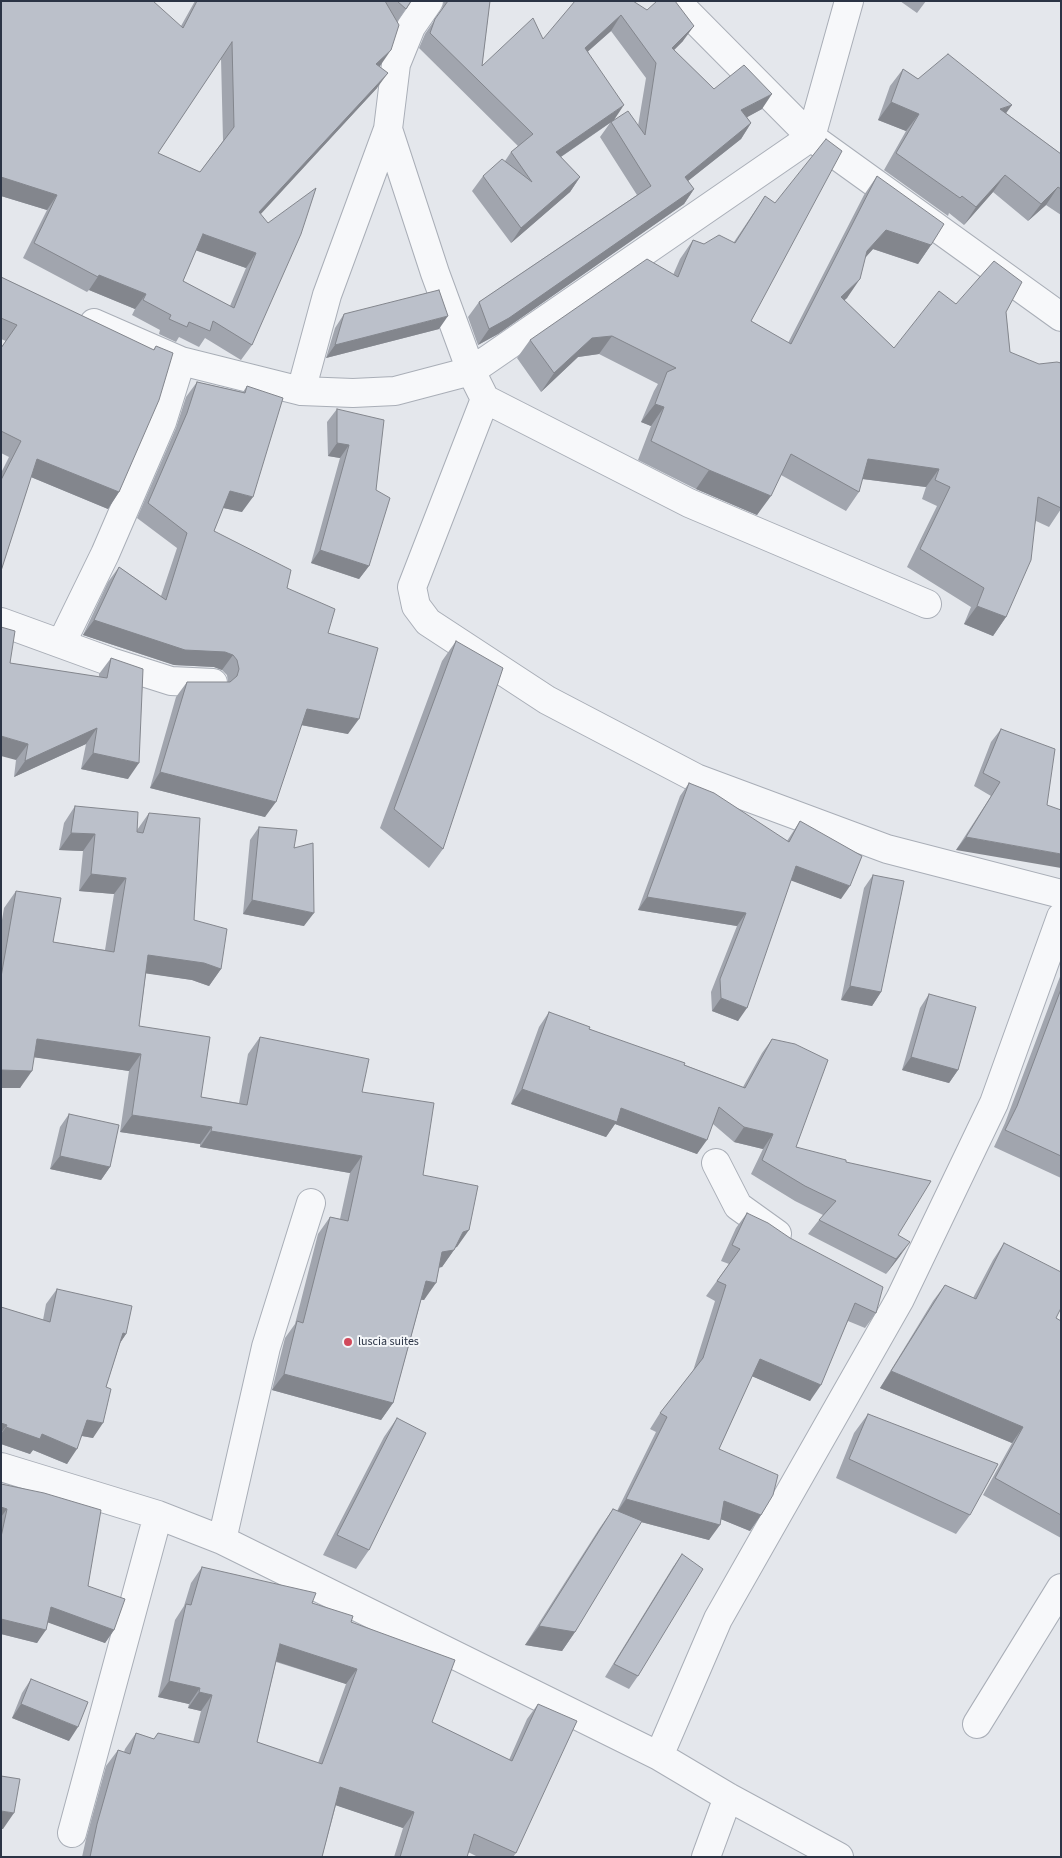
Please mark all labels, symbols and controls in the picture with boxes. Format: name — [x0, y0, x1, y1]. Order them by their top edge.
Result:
place label: luscia suites — [358, 1335, 419, 1349]
marker: luscia suites — [342, 1336, 354, 1348]

